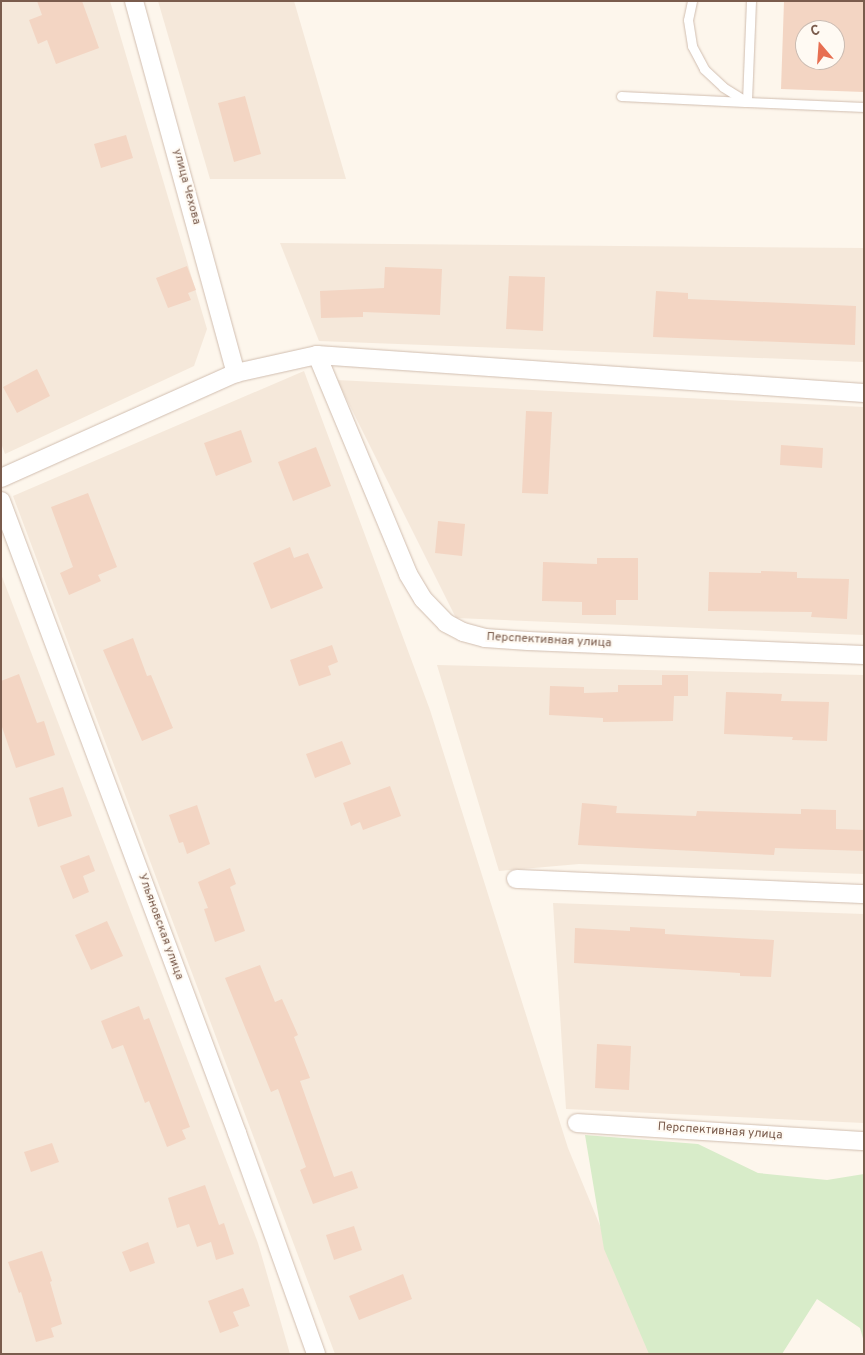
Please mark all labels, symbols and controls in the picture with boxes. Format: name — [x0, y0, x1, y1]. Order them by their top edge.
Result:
north arrow — [795, 20, 845, 70]
text: С — [809, 22, 822, 41]
street label: улица Чехова — [169, 148, 203, 226]
street label: Перспективная улица — [486, 631, 612, 651]
street label: Ульяновская улица — [134, 872, 186, 982]
street label: Перспективная улица — [657, 1120, 783, 1144]

